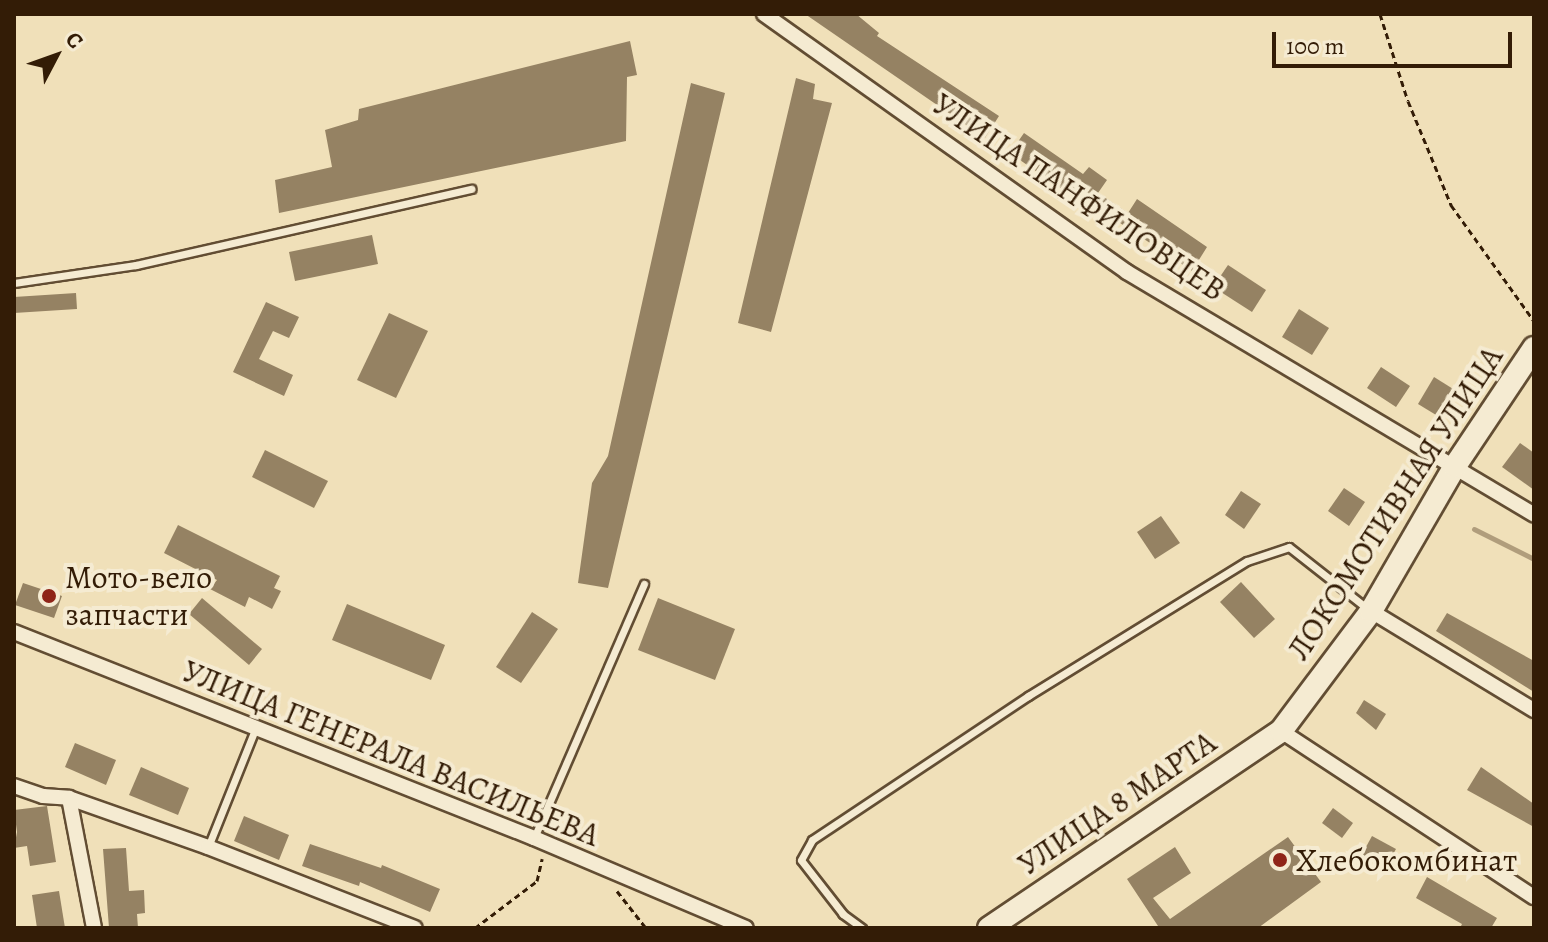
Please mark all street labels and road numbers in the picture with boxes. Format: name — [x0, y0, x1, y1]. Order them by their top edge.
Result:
street label: УЛИЦА ПАНФИЛОВЦЕВ — [925, 85, 1233, 309]
street label: ЛОКОМОТИВНАЯ УЛИЦА — [1279, 339, 1511, 667]
street label: УЛИЦА ГЕНЕРАЛА ВАСИЛЬЕВА — [177, 652, 605, 854]
street label: УЛИЦА 8 МАРТА — [1011, 723, 1223, 883]

